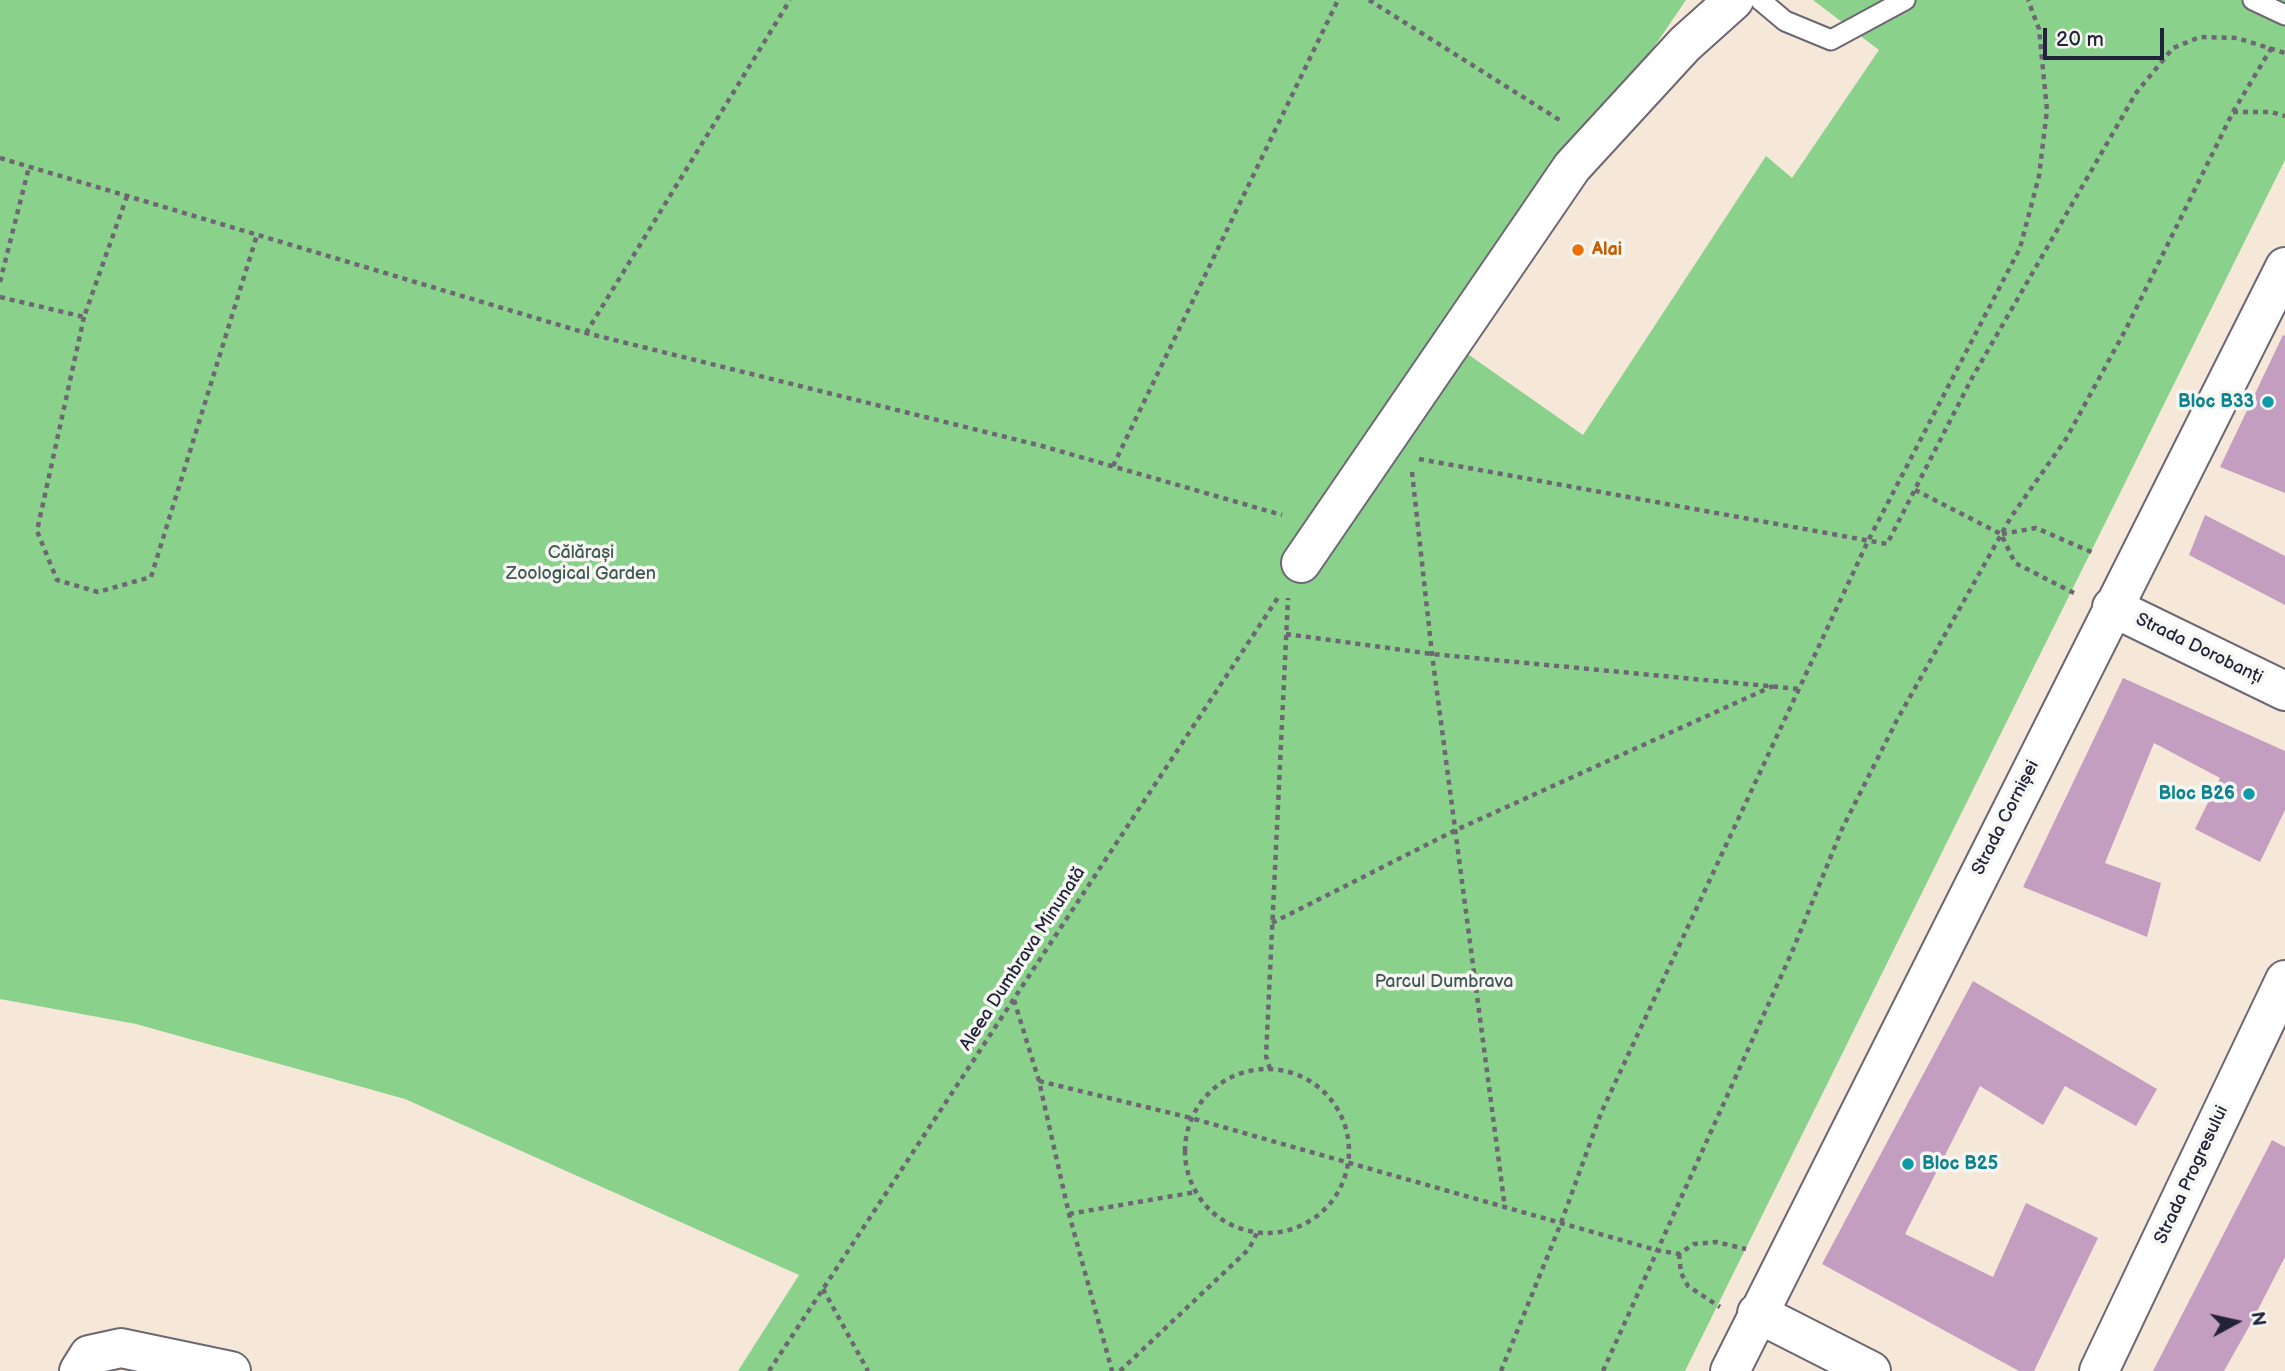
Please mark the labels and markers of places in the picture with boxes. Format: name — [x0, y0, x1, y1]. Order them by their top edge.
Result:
place label: Alai — [1592, 239, 1622, 261]
marker: Alai — [1570, 242, 1586, 258]
place label: Bloc B33 — [2178, 391, 2254, 413]
marker: Bloc B33 — [2260, 394, 2276, 410]
place label: Bloc B26 — [2158, 783, 2235, 805]
marker: Bloc B26 — [2241, 786, 2257, 802]
place label: Bloc B25 — [1922, 1153, 1998, 1175]
marker: Bloc B25 — [1900, 1156, 1916, 1172]

